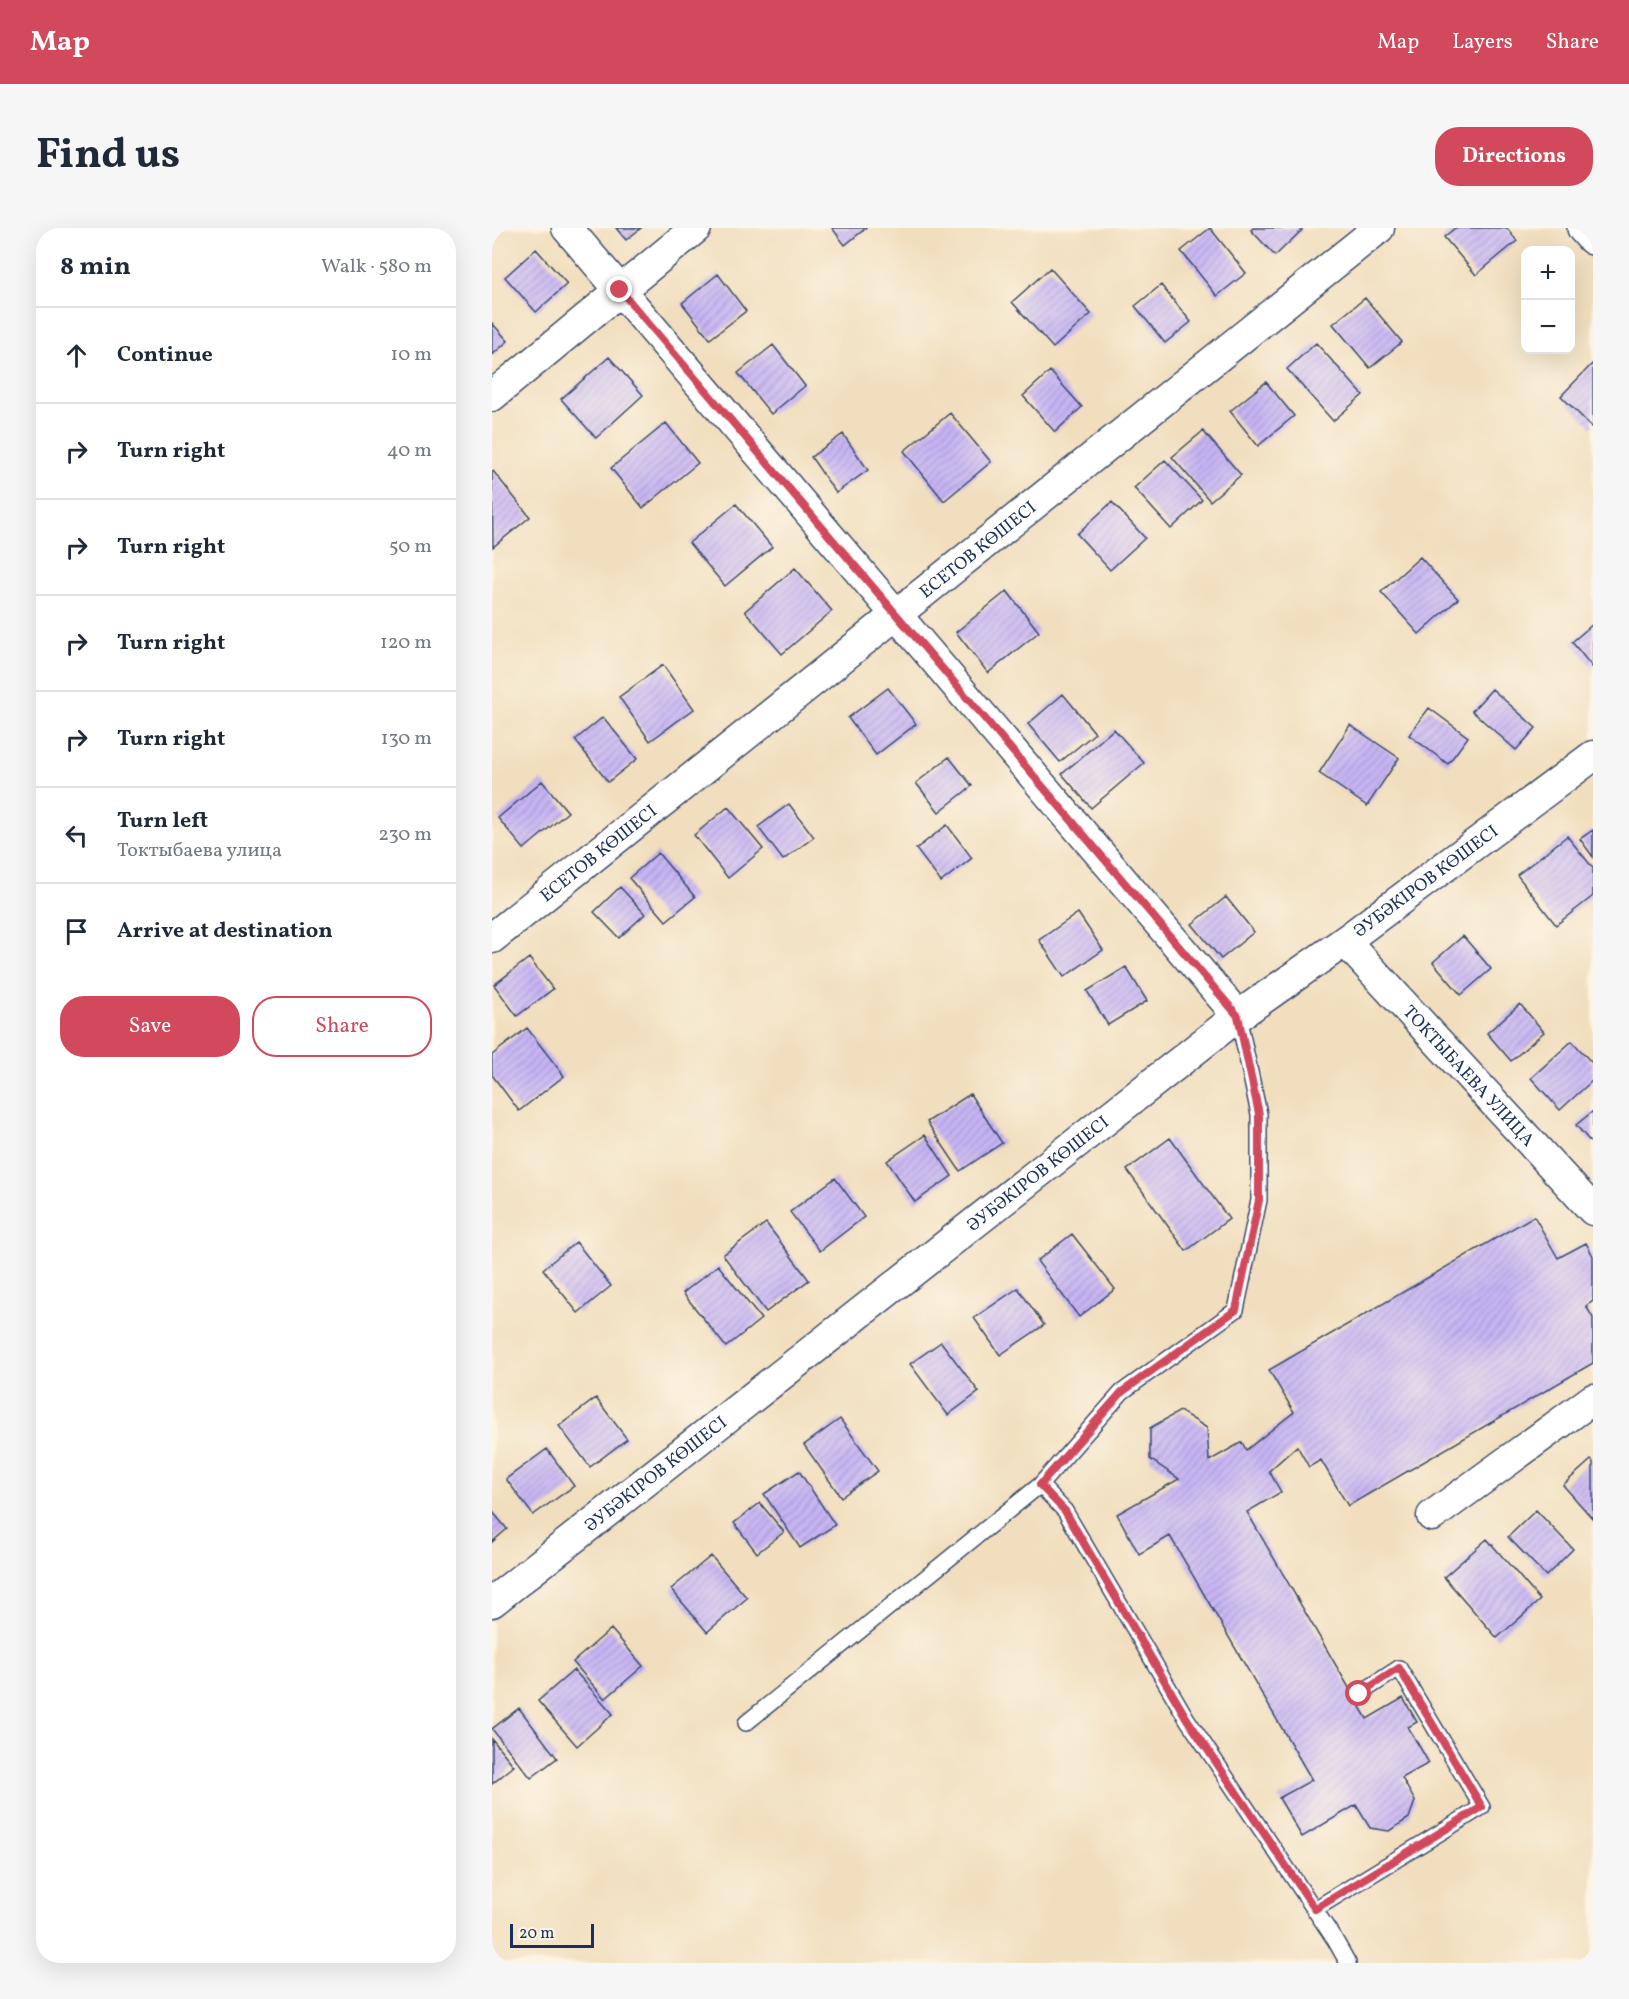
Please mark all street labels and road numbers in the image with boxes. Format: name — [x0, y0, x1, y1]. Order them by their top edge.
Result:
street label: ЕСЕТОВ КӨШЕСІ — [915, 496, 1042, 605]
street label: ЕСЕТОВ КӨШЕСІ — [535, 800, 663, 909]
street label: ӘУБӘКІРОВ КӨШЕСІ — [1349, 820, 1504, 944]
street label: ТОКТЫБАЕВА УЛИЦА — [1396, 1000, 1540, 1153]
street label: ӘУБӘКІРОВ КӨШЕСІ — [962, 1111, 1115, 1238]
street label: ӘУБӘКІРОВ КӨШЕСІ — [580, 1411, 733, 1538]

